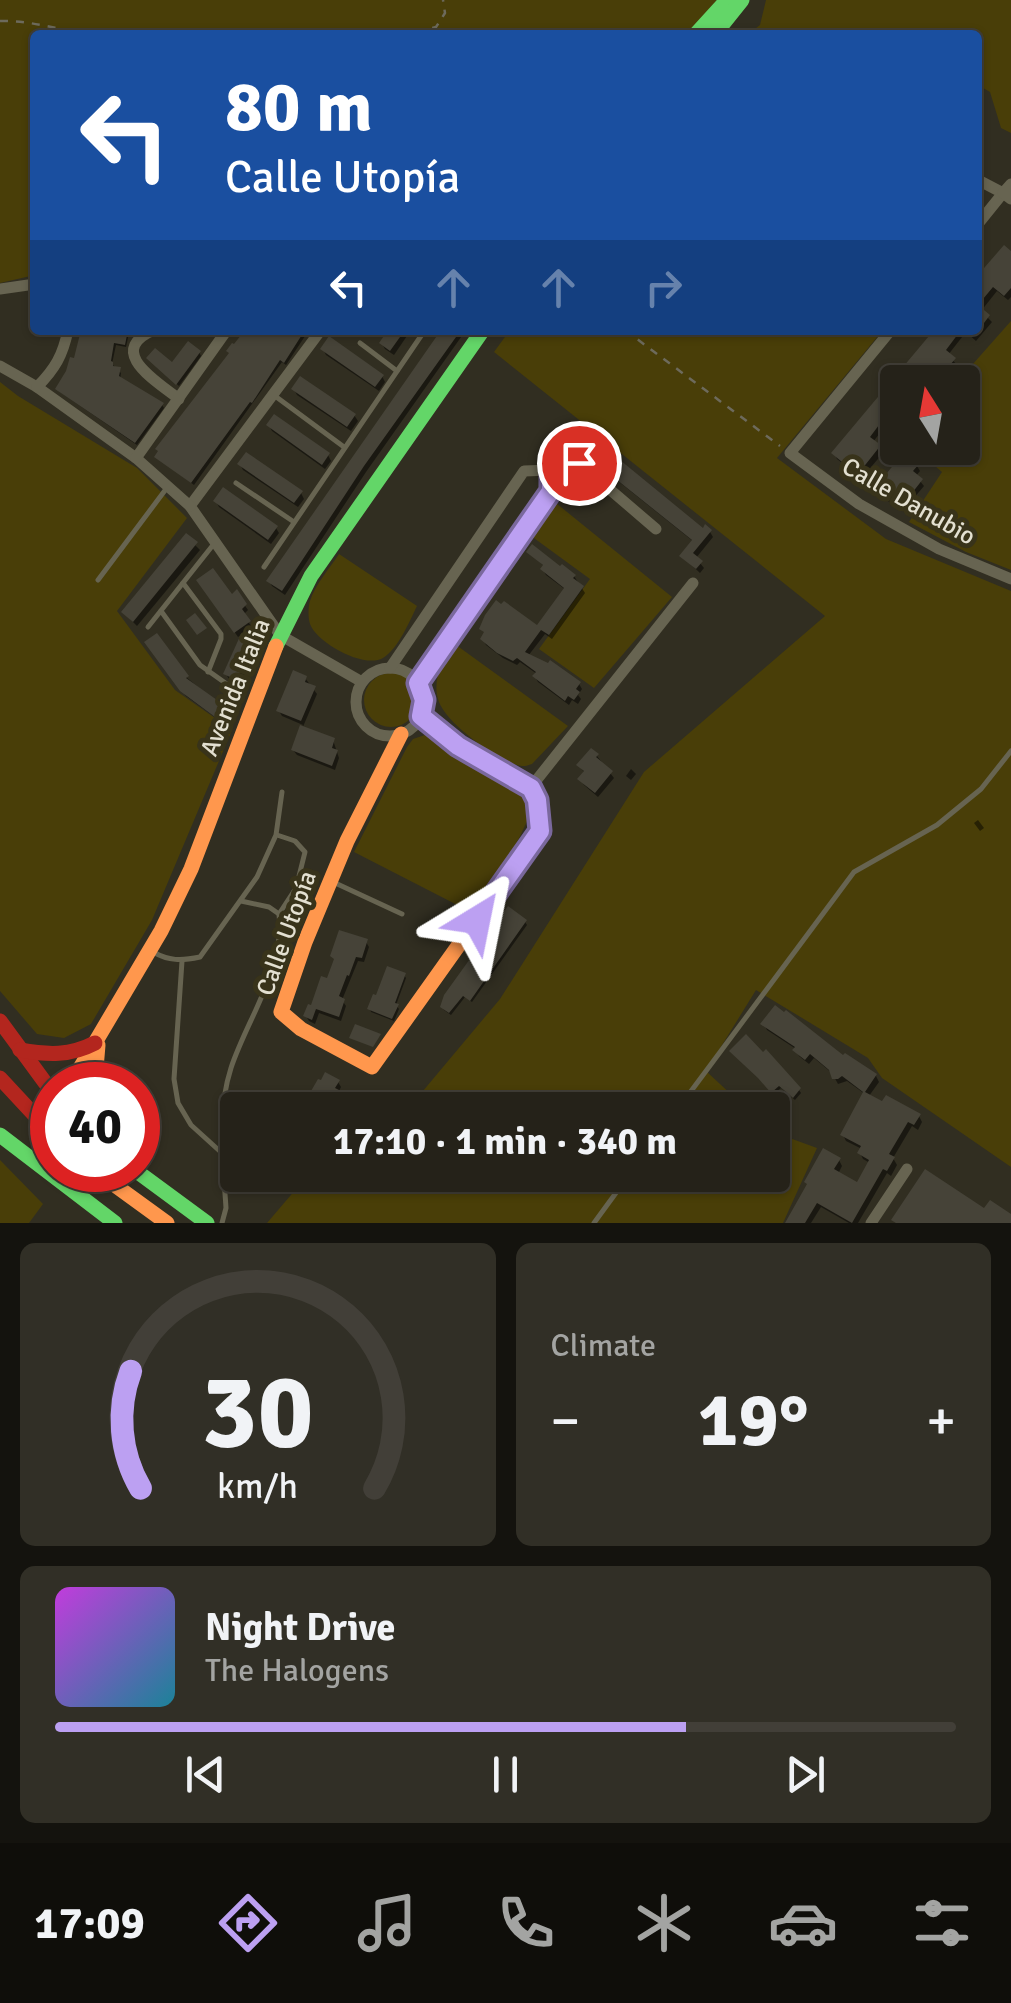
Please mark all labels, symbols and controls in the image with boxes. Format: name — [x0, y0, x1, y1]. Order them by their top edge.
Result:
text: 80 m — [225, 64, 373, 150]
icon: left — [60, 70, 190, 200]
text: Calle Utopía — [225, 150, 460, 205]
icon: left — [321, 260, 376, 315]
icon: ahead — [426, 260, 481, 315]
icon: ahead — [531, 260, 586, 315]
icon: right — [636, 260, 691, 315]
north arrow — [880, 365, 980, 465]
map controls — [880, 365, 980, 465]
pin — [537, 421, 622, 506]
icon: arrive — [552, 436, 607, 491]
street label: Calle Danubio — [837, 450, 981, 552]
street label: Avenida Italia — [193, 614, 277, 760]
street label: Calle Utopía — [249, 866, 323, 1000]
position arrow — [425, 868, 529, 972]
speed limit sign: 40 — [30, 1062, 160, 1192]
text: 17:10 · 1 min · 340 m — [333, 1118, 677, 1165]
text: Climate — [551, 1326, 656, 1365]
text: 30 — [202, 1348, 314, 1476]
text: 19° — [698, 1374, 809, 1467]
text: − — [551, 1387, 580, 1455]
text: + — [926, 1387, 956, 1455]
text: km/h — [217, 1464, 298, 1508]
text: Night Drive — [205, 1604, 395, 1651]
text: The Halogens — [205, 1651, 389, 1690]
icon: previous — [178, 1747, 233, 1802]
icon: pause — [478, 1747, 533, 1802]
icon: next — [778, 1747, 833, 1802]
icon: directions — [213, 1888, 283, 1958]
icon: music — [352, 1888, 422, 1958]
icon: phone — [491, 1888, 561, 1958]
icon: climate — [629, 1888, 699, 1958]
icon: car — [768, 1888, 838, 1958]
icon: filters — [907, 1888, 977, 1958]
text: 17:09 — [34, 1896, 145, 1951]

